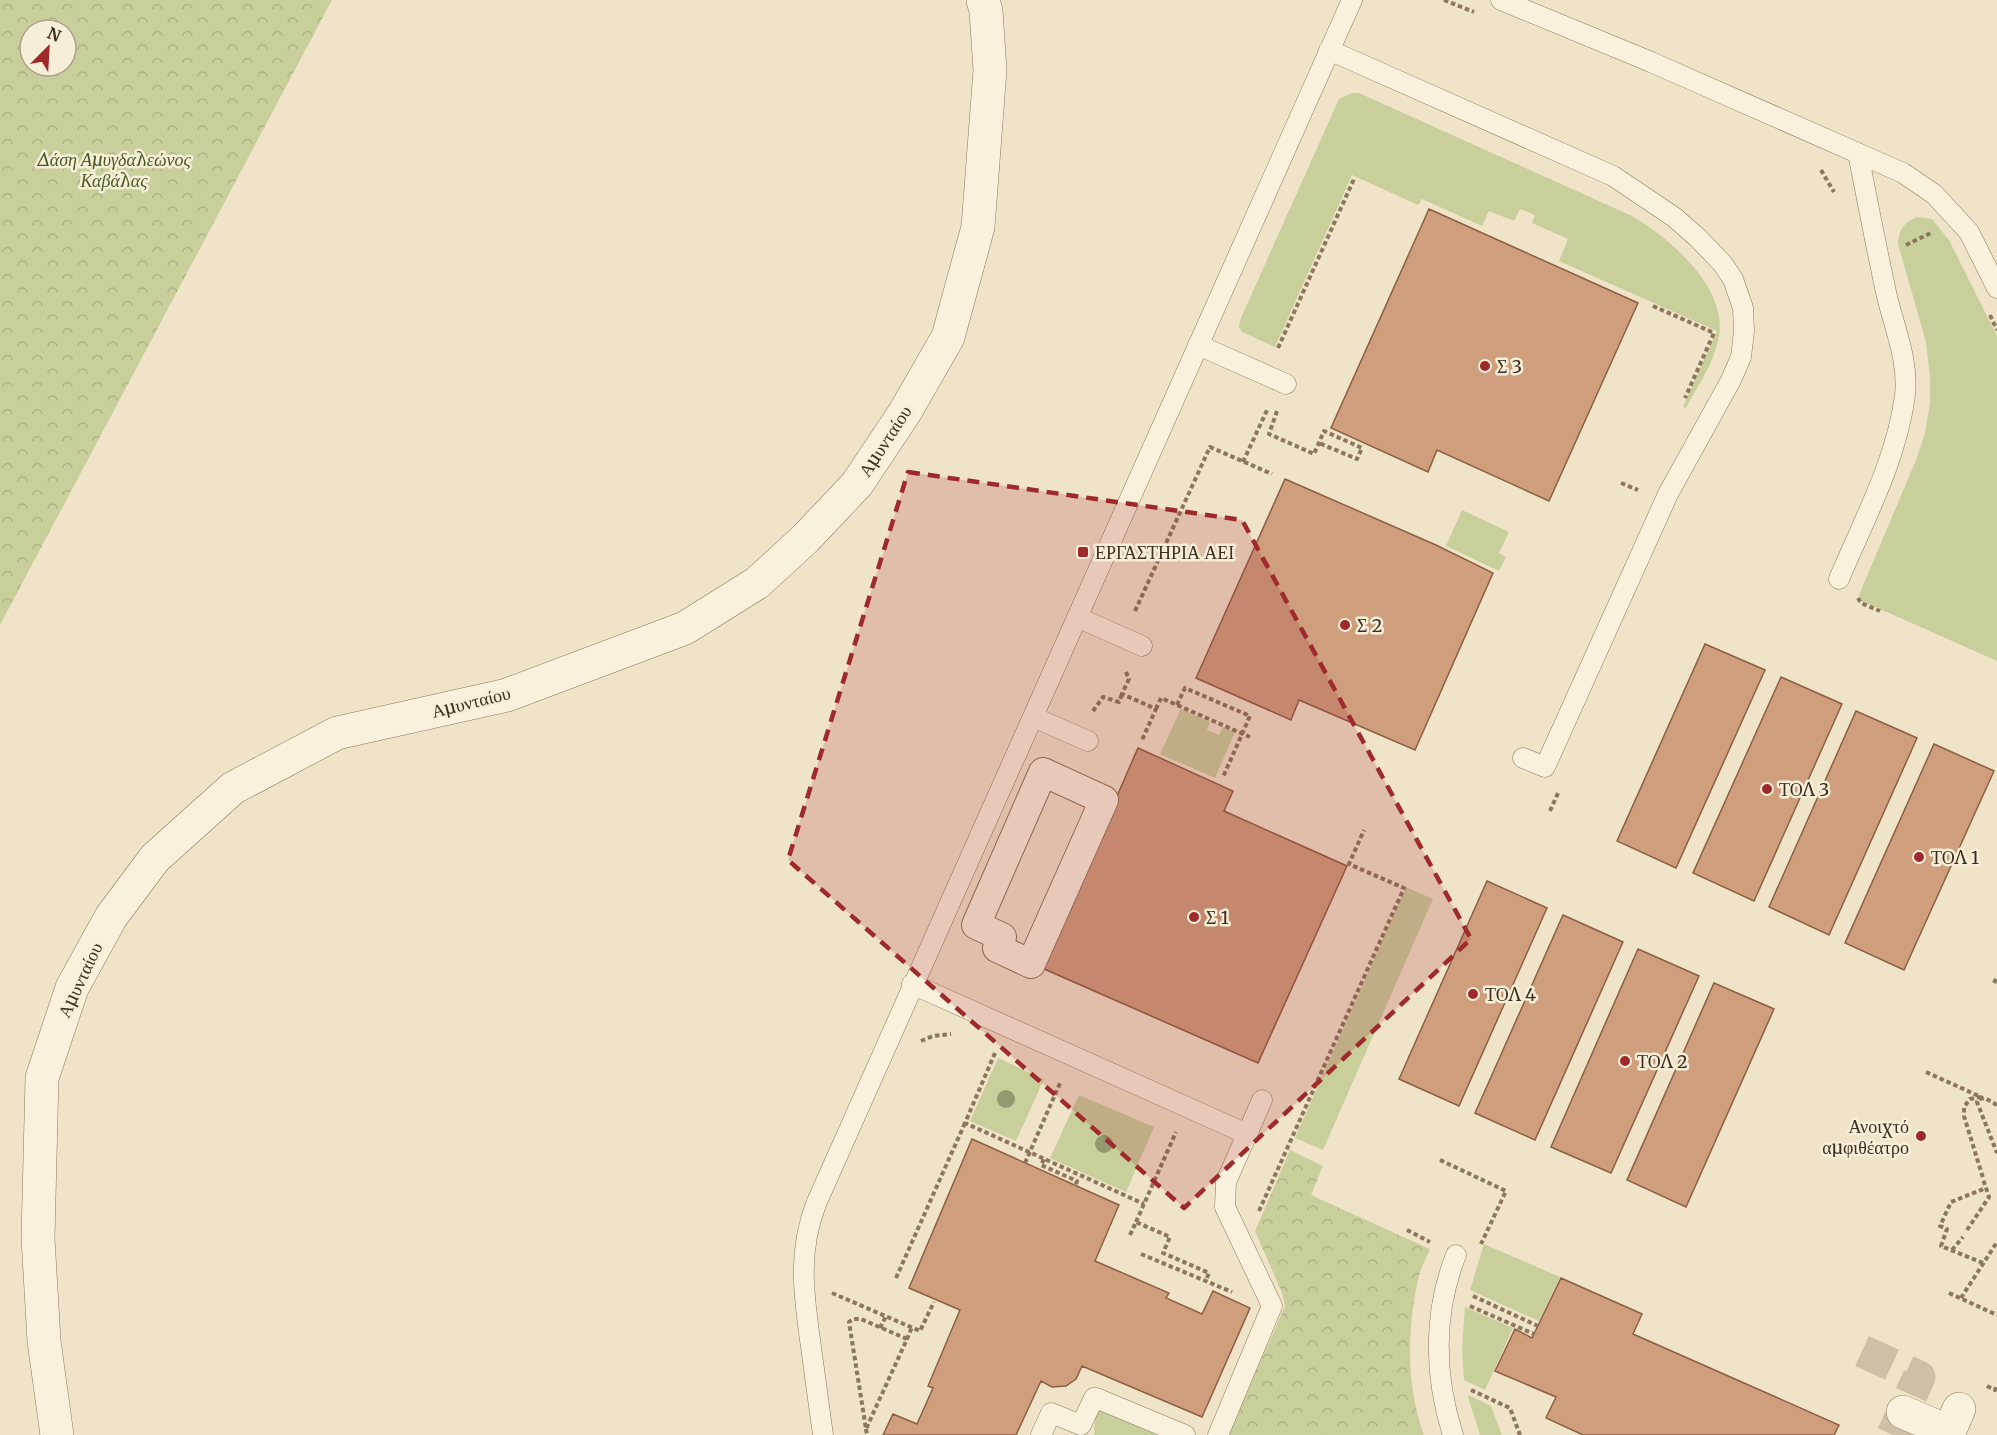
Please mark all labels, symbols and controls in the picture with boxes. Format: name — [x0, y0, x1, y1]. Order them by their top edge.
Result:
north arrow — [18, 18, 78, 78]
text: N — [44, 23, 64, 46]
park label: Δάση Αμυγδαλεώνος Καβάλας — [36, 148, 191, 192]
place label: Σ 3 — [1497, 355, 1522, 378]
marker: Σ 3 — [1478, 359, 1492, 373]
street label: Αμυνταίου — [853, 401, 917, 481]
place label: ΕΡΓΑΣΤΗΡΙΑ ΑΕΙ — [1095, 541, 1234, 564]
marker: ΕΡΓΑΣΤΗΡΙΑ ΑΕΙ — [1076, 545, 1090, 559]
place label: Σ 2 — [1357, 614, 1382, 637]
marker: Σ 2 — [1338, 618, 1352, 632]
street label: Αμυνταίου — [429, 681, 513, 723]
place label: ΤΟΛ 3 — [1779, 778, 1829, 801]
marker: ΤΟΛ 3 — [1760, 782, 1774, 796]
place label: ΤΟΛ 1 — [1931, 846, 1979, 869]
marker: ΤΟΛ 1 — [1912, 850, 1926, 864]
place label: Σ 1 — [1206, 906, 1229, 929]
marker: Σ 1 — [1187, 910, 1201, 924]
street label: Αμυνταίου — [53, 938, 108, 1021]
place label: ΤΟΛ 4 — [1485, 983, 1536, 1006]
marker: ΤΟΛ 4 — [1466, 987, 1480, 1001]
place label: ΤΟΛ 2 — [1637, 1050, 1688, 1073]
marker: ΤΟΛ 2 — [1618, 1054, 1632, 1068]
place label: Ανοιχτό αμφιθέατρο — [1822, 1115, 1909, 1159]
marker: Ανοιχτό αμφιθέατρο — [1914, 1129, 1928, 1143]

